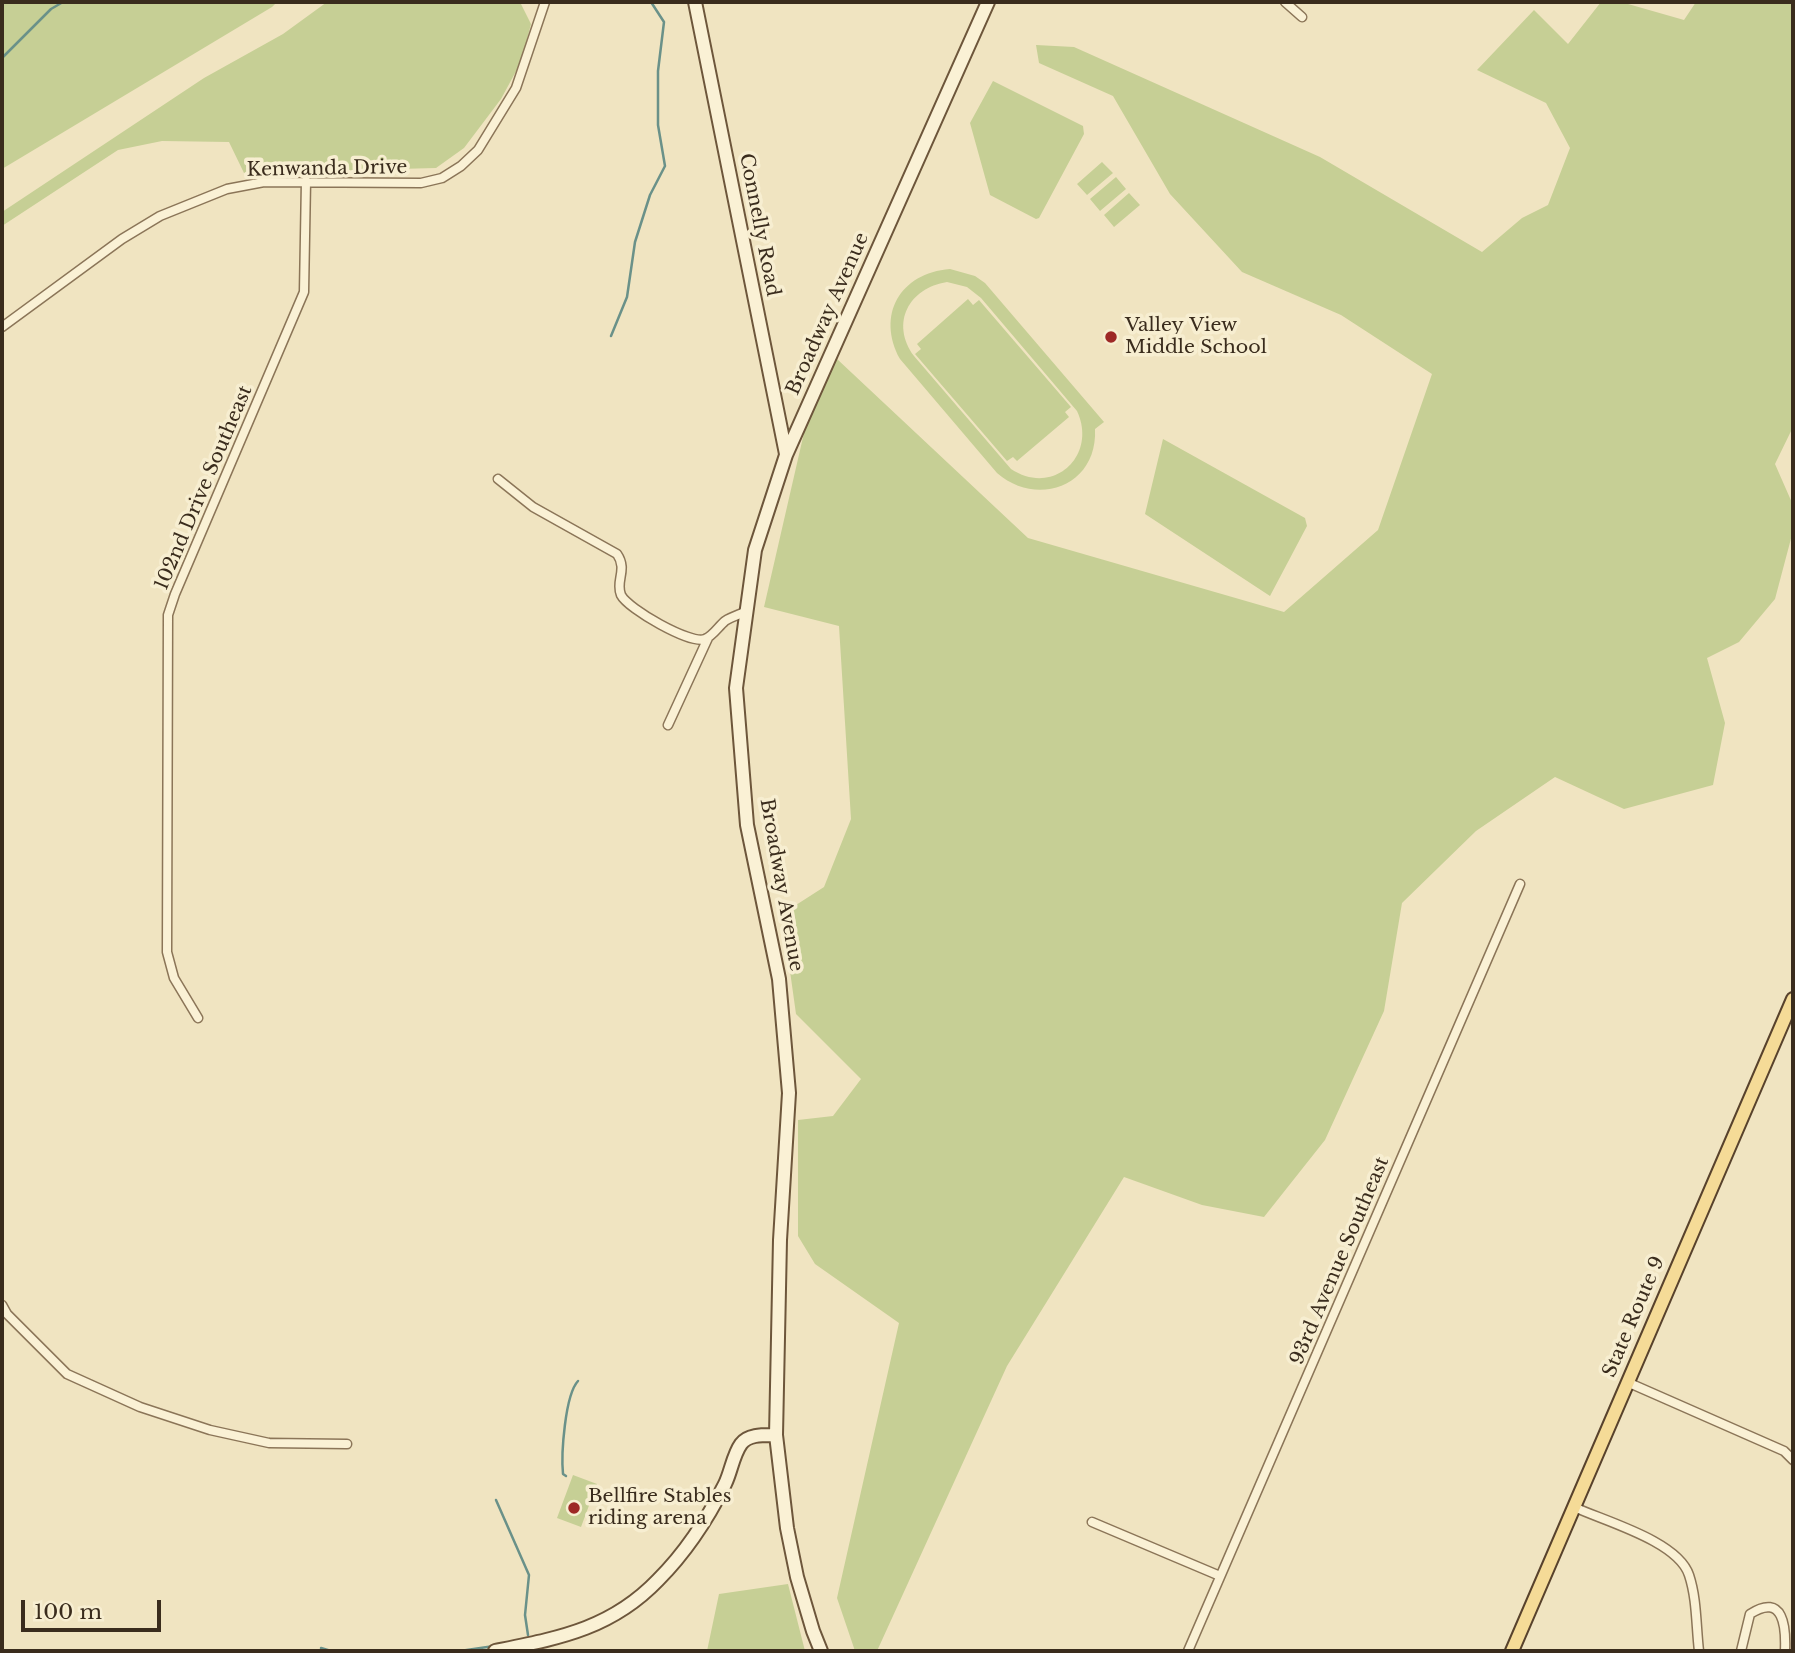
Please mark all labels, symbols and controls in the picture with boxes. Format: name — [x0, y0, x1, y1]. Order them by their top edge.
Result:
street label: Connelly Road — [734, 152, 784, 298]
street label: Kenwanda Drive — [246, 156, 408, 182]
street label: Broadway Avenue — [782, 229, 874, 399]
place label: Valley View Middle School — [1125, 315, 1267, 359]
marker: Valley View Middle School — [1103, 329, 1119, 345]
street label: 102nd Drive Southeast — [151, 382, 257, 594]
street label: Broadway Avenue — [755, 797, 807, 973]
street label: 93rd Avenue Southeast — [1286, 1154, 1394, 1368]
street label: State Route 9 — [1598, 1253, 1670, 1381]
place label: Bellfire Stables riding arena — [588, 1486, 731, 1530]
marker: Bellfire Stables riding arena — [566, 1500, 582, 1516]
scale bar — [24, 1586, 164, 1630]
text: 100 m — [34, 1599, 102, 1625]

